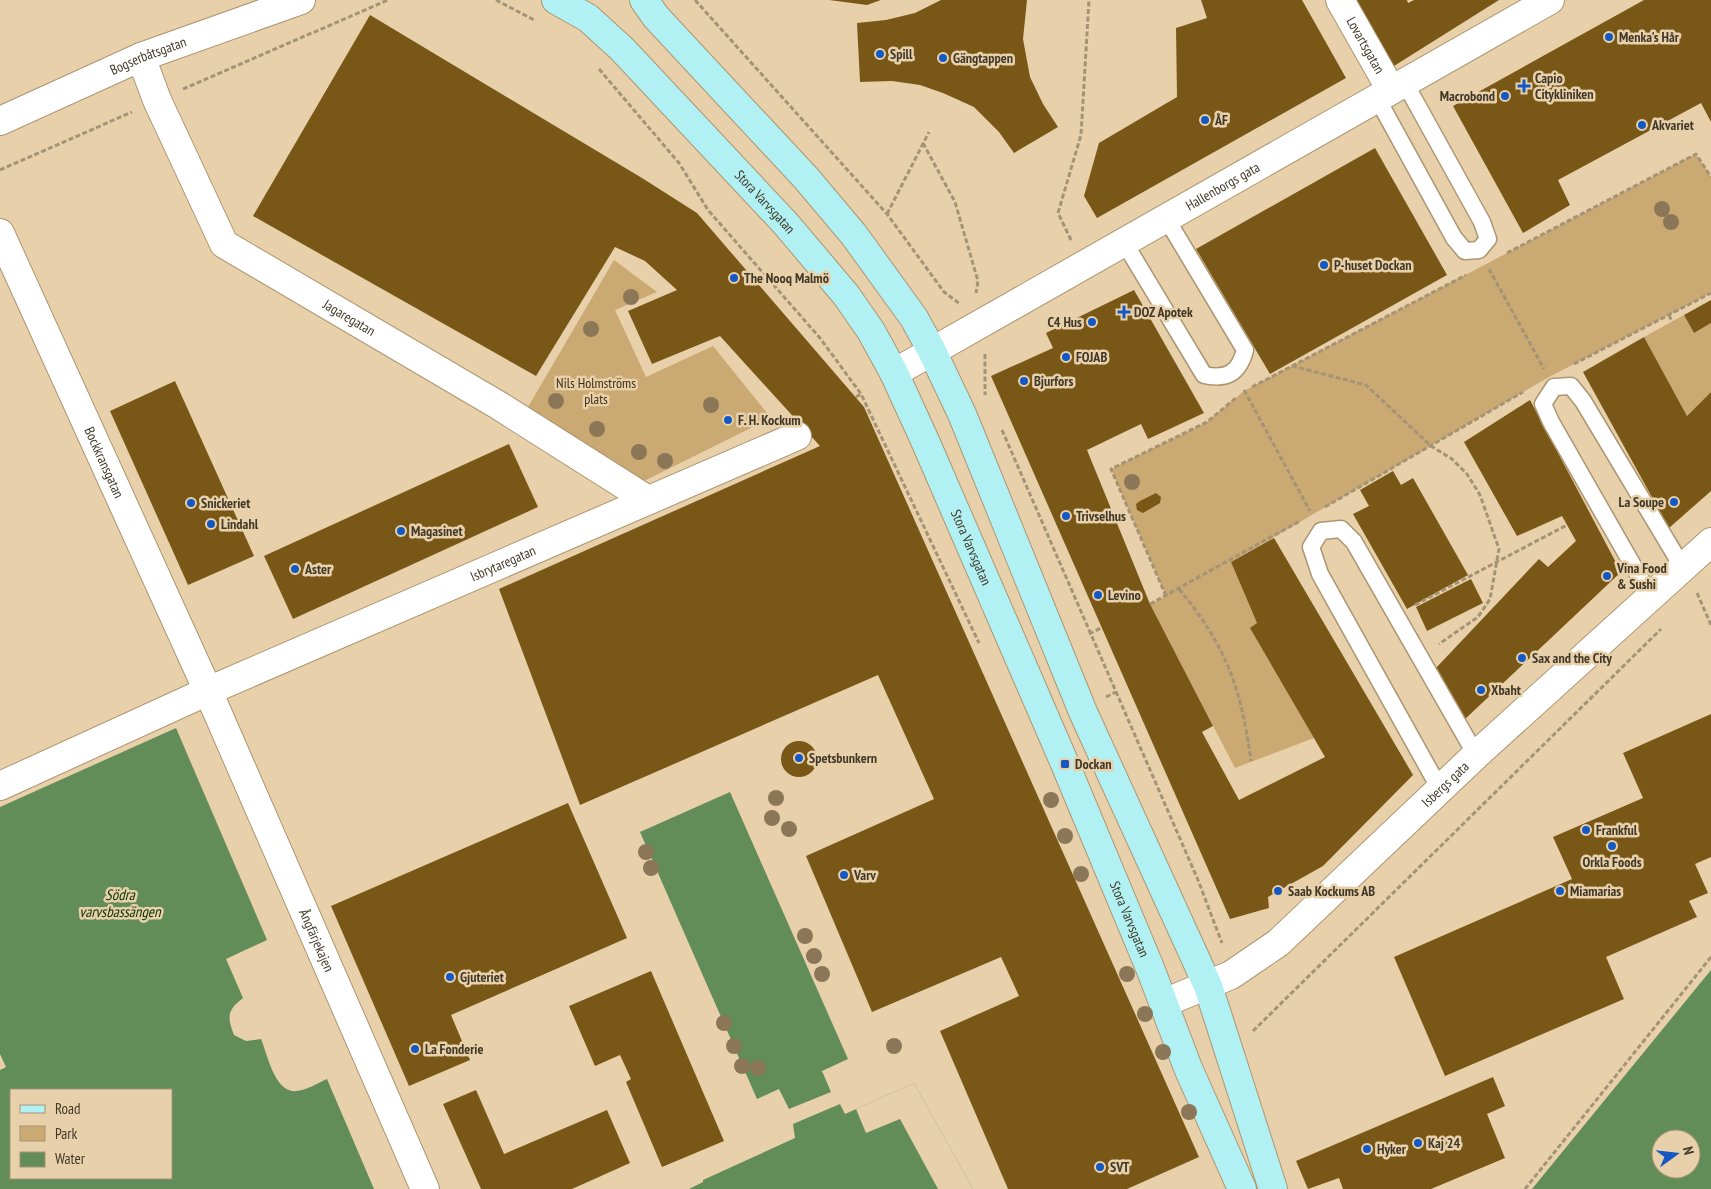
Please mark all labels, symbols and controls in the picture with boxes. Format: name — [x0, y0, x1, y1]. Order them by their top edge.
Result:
street label: Lovartsgatan — [1342, 14, 1389, 77]
place label: Menka's Hår — [1619, 28, 1680, 46]
marker: Menka's Hår — [1603, 31, 1615, 43]
street label: Bogserbåtsgatan — [107, 33, 189, 79]
place label: Spill — [890, 45, 913, 63]
marker: Spill — [874, 48, 886, 60]
place label: Gängtappen — [953, 49, 1013, 67]
marker: Gängtappen — [937, 52, 949, 64]
place label: Capio Citykliniken — [1535, 69, 1594, 103]
marker: Capio Citykliniken — [1517, 79, 1531, 93]
place label: Macrobond — [1440, 87, 1495, 105]
marker: Macrobond — [1499, 90, 1511, 102]
place label: ÅF — [1214, 111, 1228, 129]
marker: ÅF — [1199, 114, 1211, 126]
place label: Akvariet — [1651, 116, 1694, 134]
marker: Akvariet — [1636, 119, 1648, 131]
street label: Hallenborgs gata — [1182, 158, 1263, 214]
street label: Stora Varvsgatan — [731, 166, 799, 237]
place label: P-huset Dockan — [1334, 256, 1412, 274]
marker: P-huset Dockan — [1318, 259, 1330, 271]
place label: The Nooq Malmö — [744, 269, 829, 287]
marker: The Nooq Malmö — [728, 272, 740, 284]
street label: Jagaregatan — [319, 295, 379, 340]
place label: DOZ Apotek — [1134, 303, 1193, 321]
marker: DOZ Apotek — [1118, 306, 1130, 318]
place label: C4 Hus — [1047, 313, 1082, 331]
marker: C4 Hus — [1086, 316, 1098, 328]
place label: FOJAB — [1076, 348, 1107, 366]
marker: FOJAB — [1060, 351, 1072, 363]
place label: Bjurfors — [1034, 372, 1073, 390]
park label: Nils Holmströms plats — [556, 374, 636, 408]
marker: Bjurfors — [1018, 375, 1030, 387]
place label: F. H. Kockum — [738, 411, 800, 429]
marker: F. H. Kockum — [722, 414, 734, 426]
street label: Bockkransgatan — [80, 424, 128, 501]
place label: La Soupe — [1619, 493, 1664, 511]
place label: Snickeriet — [201, 494, 250, 512]
marker: La Soupe — [1668, 496, 1680, 508]
marker: Snickeriet — [185, 497, 197, 509]
street label: Stora Varvsgatan — [947, 507, 996, 588]
place label: Trivselhus — [1076, 507, 1126, 525]
marker: Trivselhus — [1060, 510, 1072, 522]
place label: Lindahl — [221, 515, 259, 533]
marker: Lindahl — [205, 518, 217, 530]
place label: Magasinet — [411, 522, 462, 540]
marker: Magasinet — [395, 525, 407, 537]
street label: Isbrytaregatan — [467, 541, 538, 585]
place label: Vina Food & Sushi — [1616, 559, 1667, 593]
place label: Aster — [304, 560, 332, 578]
marker: Aster — [289, 563, 301, 575]
marker: Vina Food & Sushi — [1601, 570, 1613, 582]
place label: Levino — [1108, 586, 1141, 604]
marker: Levino — [1092, 589, 1104, 601]
place label: Sax and the City — [1532, 649, 1612, 667]
marker: Sax and the City — [1516, 652, 1528, 664]
place label: Xbaht — [1491, 681, 1521, 699]
marker: Xbaht — [1475, 684, 1487, 696]
place label: Spetsbunkern — [809, 749, 877, 767]
marker: Spetsbunkern — [793, 752, 805, 764]
place label: Dockan — [1075, 755, 1111, 773]
marker: Dockan — [1059, 758, 1071, 770]
street label: Isbergs gata — [1418, 758, 1473, 811]
place label: Frankful — [1596, 821, 1638, 839]
marker: Frankful — [1580, 824, 1592, 836]
marker: Orkla Foods — [1606, 840, 1618, 852]
place label: Orkla Foods — [1582, 853, 1642, 871]
place label: Varv — [853, 866, 876, 884]
marker: Varv — [838, 869, 850, 881]
street label: Stora Varvsgatan — [1106, 878, 1153, 960]
place label: Saab Kockums AB — [1288, 882, 1375, 900]
place label: Miamarias — [1570, 882, 1621, 900]
water label: Södra varvsbassängen — [79, 885, 162, 921]
marker: Saab Kockums AB — [1272, 885, 1284, 897]
marker: Miamarias — [1554, 885, 1566, 897]
street label: Ångfärjekajen — [295, 906, 338, 975]
place label: Gjuteriet — [460, 968, 504, 986]
marker: Gjuteriet — [444, 971, 456, 983]
place label: La Fonderie — [425, 1040, 483, 1058]
marker: La Fonderie — [409, 1043, 421, 1055]
legend — [10, 1089, 172, 1179]
text: Road — [55, 1099, 81, 1118]
text: Park — [55, 1124, 77, 1143]
north arrow — [1651, 1129, 1701, 1179]
place label: Kaj 24 — [1428, 1134, 1461, 1152]
marker: Kaj 24 — [1412, 1137, 1424, 1149]
place label: Hyker — [1377, 1140, 1407, 1158]
marker: Hyker — [1361, 1143, 1373, 1155]
text: N — [1679, 1145, 1698, 1157]
text: Water — [55, 1149, 86, 1168]
place label: SVT — [1110, 1158, 1130, 1176]
marker: SVT — [1094, 1161, 1106, 1173]

